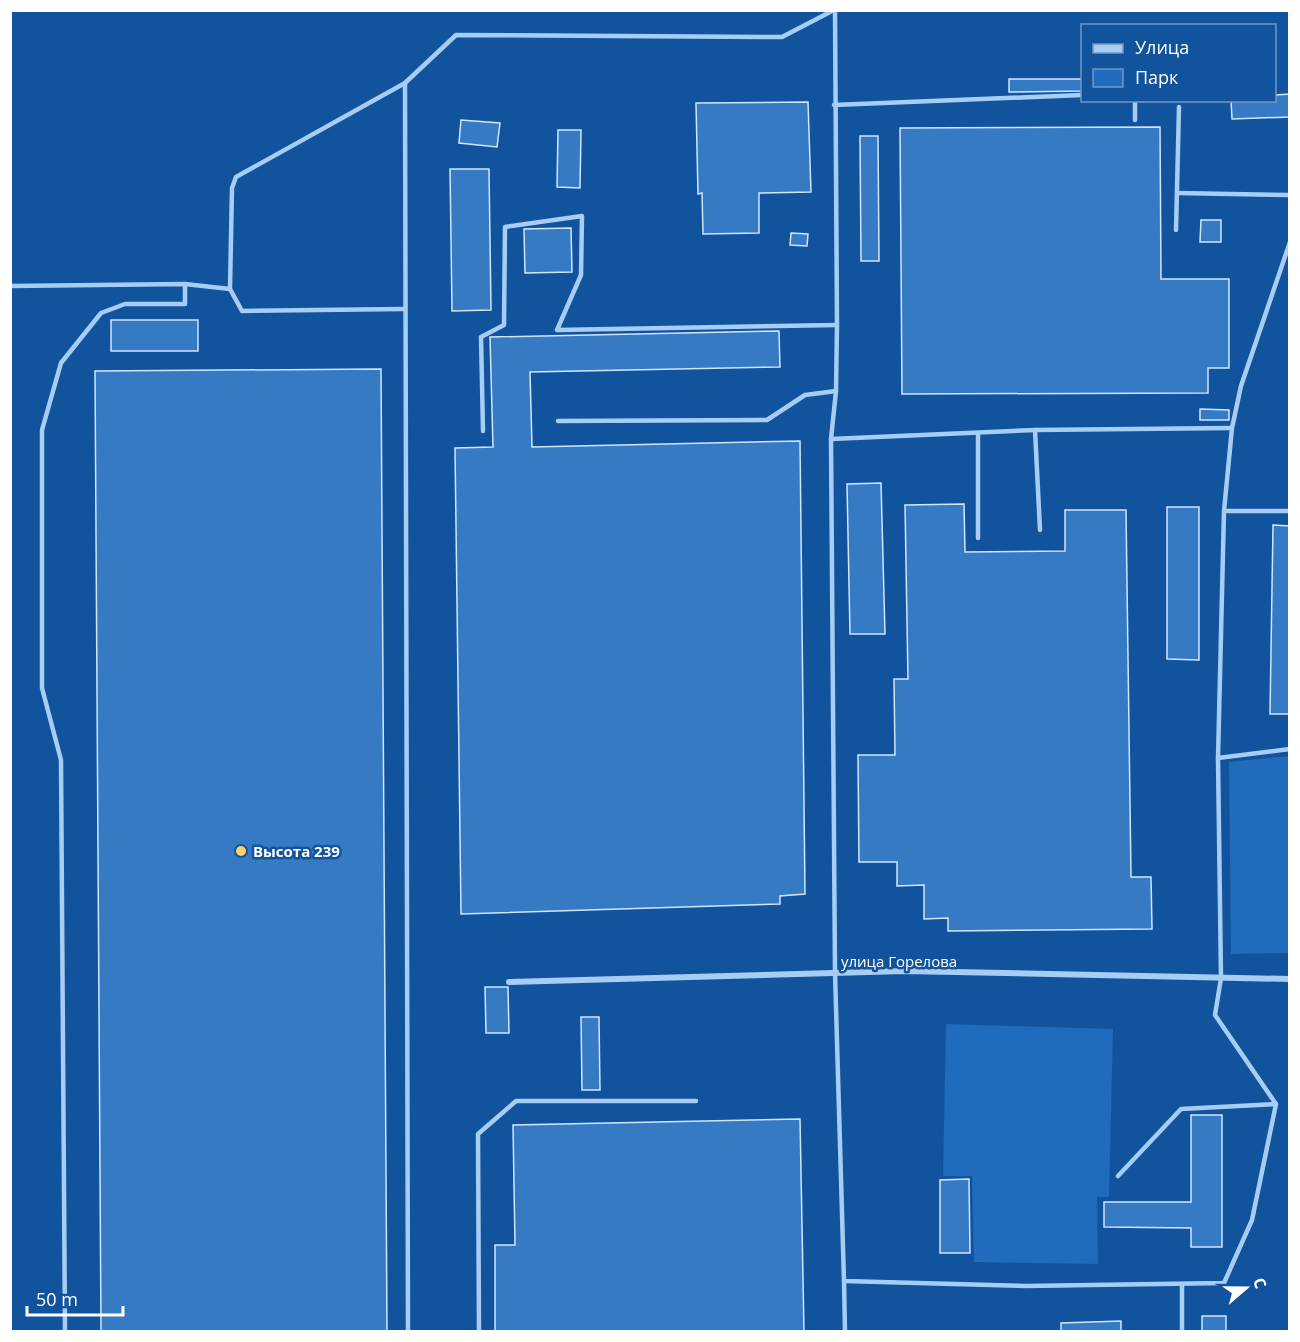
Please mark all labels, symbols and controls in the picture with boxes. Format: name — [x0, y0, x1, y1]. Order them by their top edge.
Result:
legend — [1081, 24, 1276, 102]
text: Улица — [1135, 35, 1189, 59]
text: Парк — [1135, 65, 1179, 89]
place label: Высота 239 — [253, 841, 340, 861]
marker: Высота 239 — [234, 844, 248, 858]
street label: улица Горелова — [841, 951, 957, 971]
north arrow — [1216, 1258, 1276, 1318]
text: С — [1248, 1274, 1272, 1291]
scale bar — [27, 1279, 123, 1317]
text: 50 m — [36, 1287, 78, 1311]

